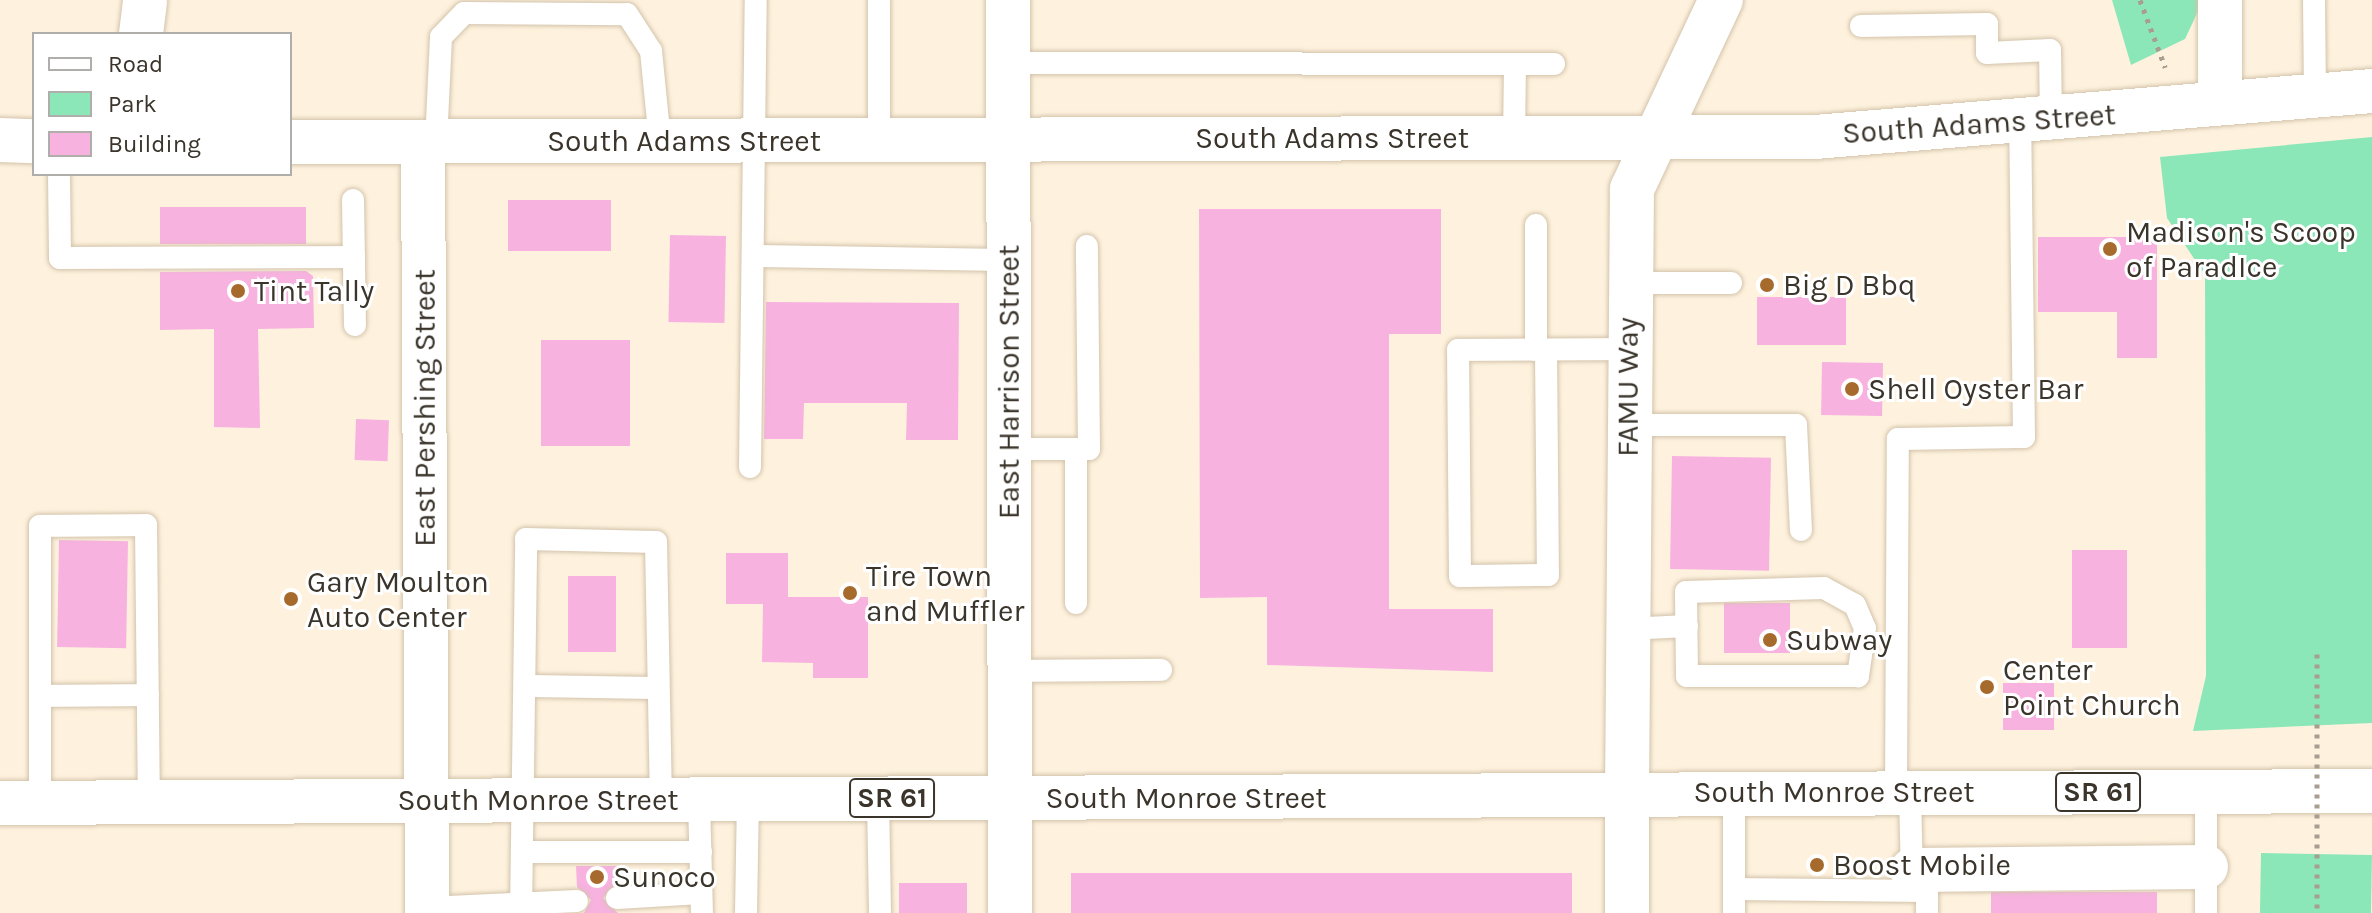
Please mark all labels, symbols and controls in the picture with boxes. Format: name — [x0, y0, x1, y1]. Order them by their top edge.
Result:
legend — [32, 32, 292, 176]
text: Road — [108, 50, 163, 78]
text: Park — [108, 90, 157, 118]
street label: South Adams Street — [1841, 96, 2117, 152]
street label: South Adams Street — [1195, 120, 1469, 156]
street label: South Adams Street — [547, 123, 821, 159]
text: Building — [108, 130, 201, 158]
place label: Madison's Scoop of ParadIce — [2126, 214, 2356, 284]
marker: Madison's Scoop of ParadIce — [2101, 240, 2119, 258]
street label: East Harrison Street — [991, 245, 1027, 519]
place label: Big D Bbq — [1783, 267, 1916, 303]
street label: East Pershing Street — [407, 269, 443, 547]
place label: Tint Tally — [254, 273, 374, 309]
marker: Big D Bbq — [1758, 276, 1776, 294]
marker: Tint Tally — [229, 282, 247, 300]
street label: FAMU Way — [1610, 317, 1646, 457]
place label: Shell Oyster Bar — [1868, 371, 2083, 407]
marker: Shell Oyster Bar — [1843, 380, 1861, 398]
place label: Tire Town and Muffler — [866, 558, 1024, 628]
place label: Gary Moulton Auto Center — [307, 564, 489, 634]
marker: Tire Town and Muffler — [841, 584, 859, 602]
marker: Gary Moulton Auto Center — [282, 590, 300, 608]
place label: Subway — [1786, 622, 1892, 658]
marker: Subway — [1761, 631, 1779, 649]
place label: Center Point Church — [2003, 652, 2181, 722]
marker: Center Point Church — [1978, 678, 1996, 696]
road number: SR 61 — [2054, 768, 2142, 816]
road number: SR 61 — [848, 774, 936, 822]
street label: South Monroe Street — [1693, 774, 1975, 810]
street label: South Monroe Street — [1045, 780, 1327, 816]
street label: South Monroe Street — [397, 782, 679, 818]
place label: Boost Mobile — [1833, 847, 2011, 883]
marker: Boost Mobile — [1808, 856, 1826, 874]
place label: Sunoco — [613, 859, 716, 895]
marker: Sunoco — [588, 868, 606, 886]

